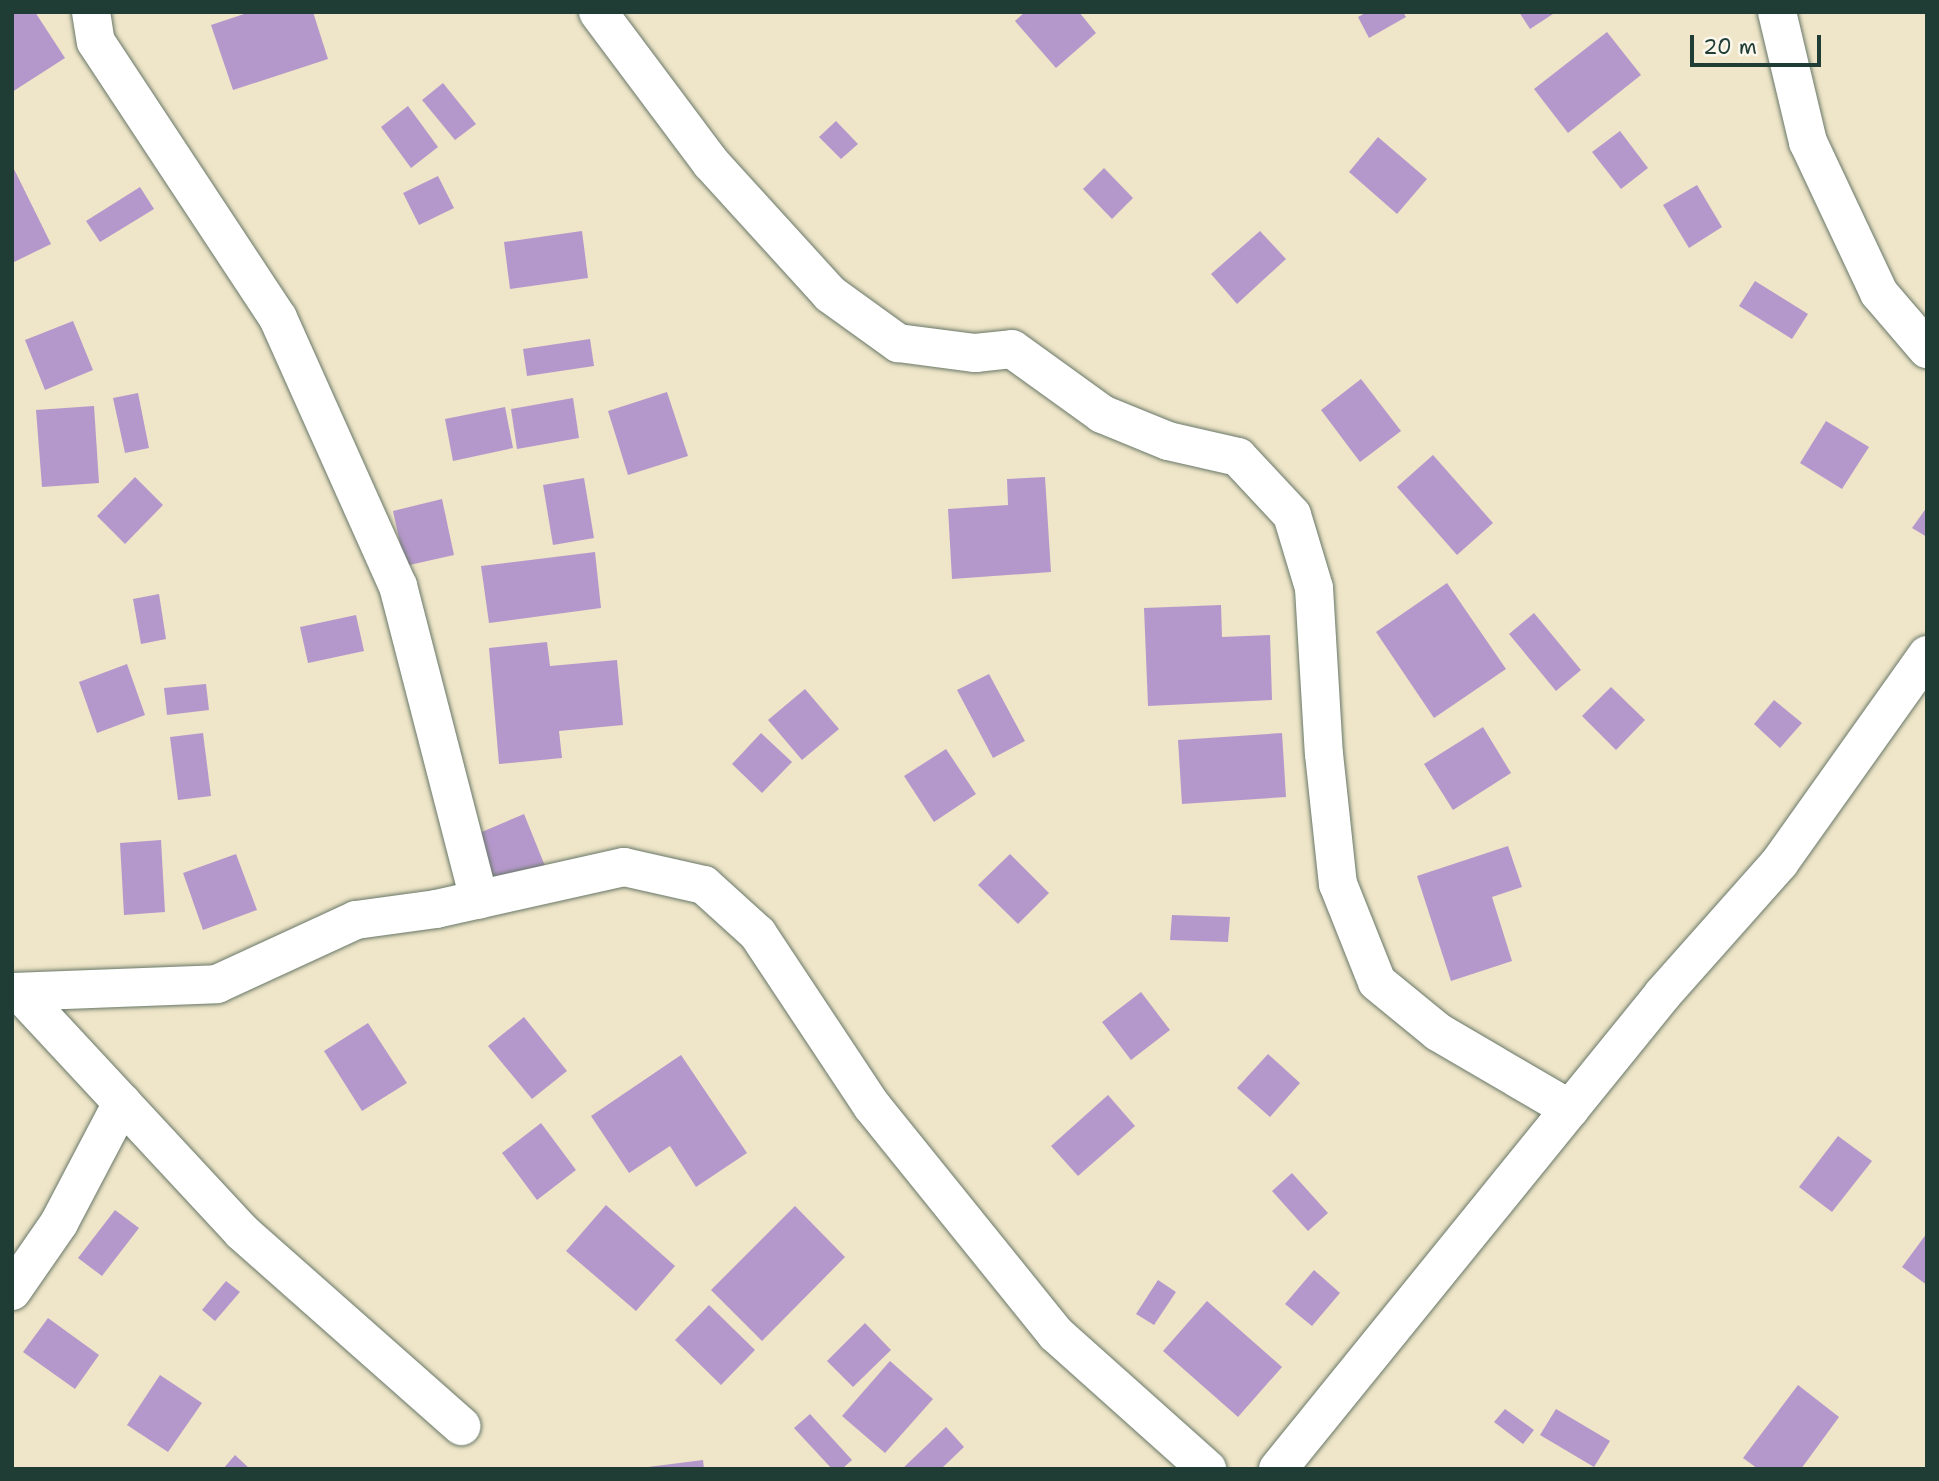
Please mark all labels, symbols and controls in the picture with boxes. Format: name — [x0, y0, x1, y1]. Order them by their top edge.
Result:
scale bar — [1694, 21, 1825, 65]
text: 20 m — [1703, 33, 1757, 61]

